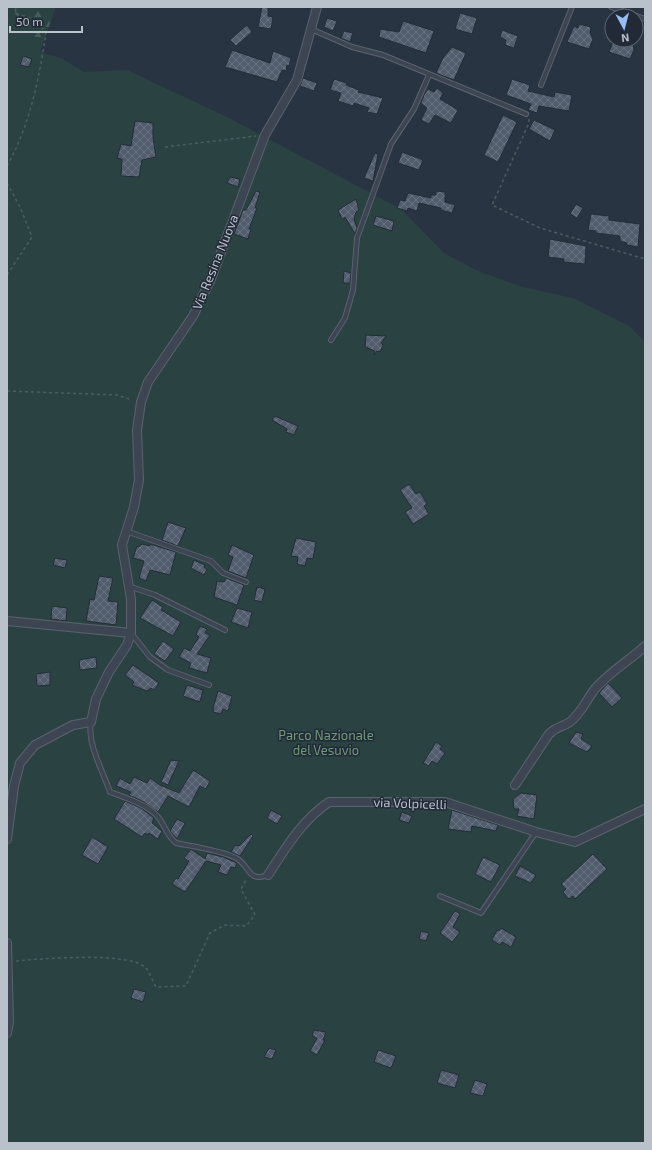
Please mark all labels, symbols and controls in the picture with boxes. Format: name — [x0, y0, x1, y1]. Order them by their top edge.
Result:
scale bar — [10, 8, 82, 34]
north arrow — [604, 8, 644, 48]
text: 50 m — [16, 14, 43, 28]
text: N — [620, 31, 630, 45]
street label: Via Resina Nuova — [189, 212, 241, 312]
park label: Parco Nazionale del Vesuvio — [278, 727, 374, 758]
street label: via Volpicelli — [373, 794, 447, 812]

